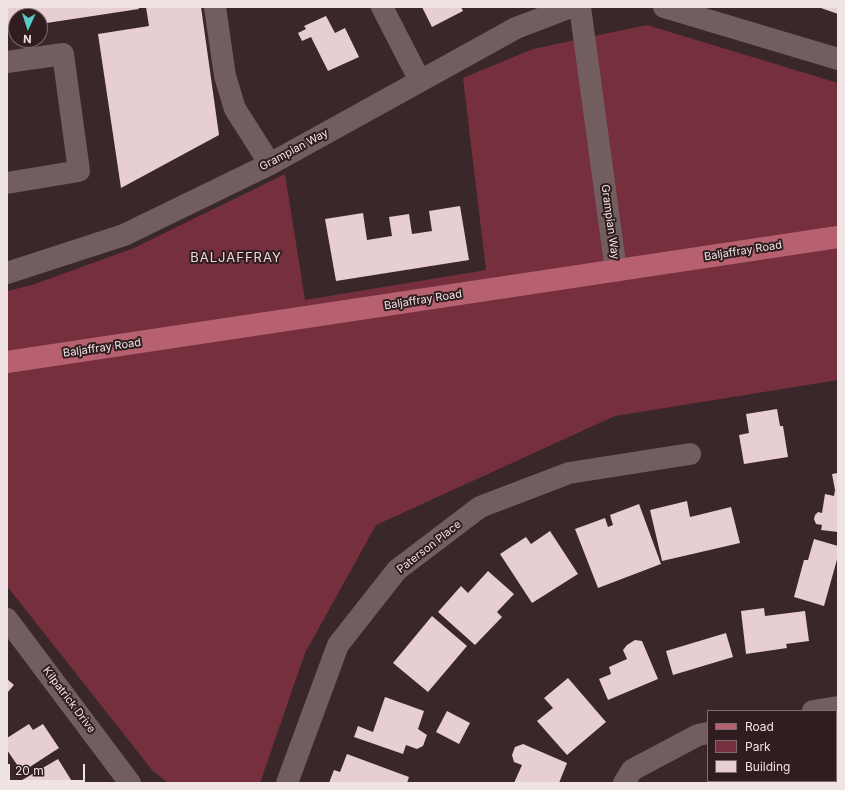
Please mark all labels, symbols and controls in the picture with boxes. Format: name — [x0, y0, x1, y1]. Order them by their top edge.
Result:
north arrow — [8, 8, 48, 48]
text: N — [23, 32, 32, 46]
street label: Grampian Way — [257, 126, 331, 174]
street label: Grampian Way — [598, 184, 622, 260]
street label: Baljaffray Road — [703, 238, 783, 264]
district label: BALJAFFRAY — [190, 250, 282, 266]
street label: Baljaffray Road — [383, 287, 463, 313]
street label: Baljaffray Road — [62, 336, 142, 360]
street label: Paterson Place — [394, 518, 464, 576]
street label: Kilpatrick Drive — [40, 664, 98, 736]
legend — [707, 710, 837, 782]
text: Road — [745, 719, 774, 734]
text: Park — [745, 739, 771, 754]
scale bar — [10, 756, 87, 782]
text: Building — [745, 759, 790, 774]
text: 20 m — [15, 763, 44, 778]

